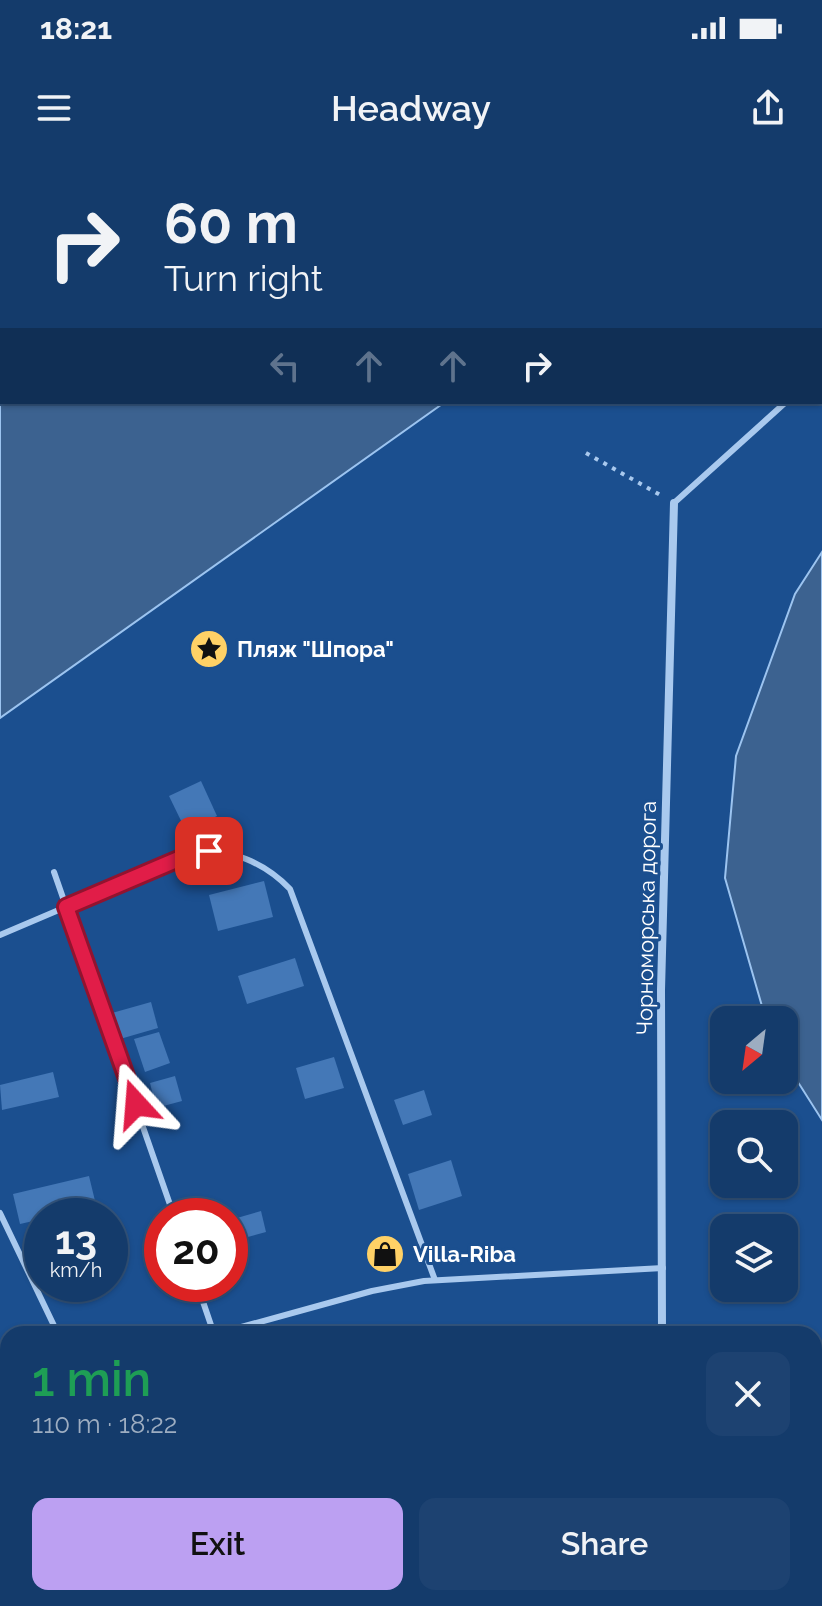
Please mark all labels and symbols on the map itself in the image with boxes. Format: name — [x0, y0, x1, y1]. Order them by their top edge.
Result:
place icon: Пляж "Шпора" — [188, 628, 230, 670]
place label: Пляж "Шпора" — [237, 636, 394, 662]
street label: Чорноморська дорога — [631, 801, 661, 1035]
pin — [175, 817, 243, 885]
north arrow — [710, 1006, 798, 1094]
position arrow — [94, 1062, 178, 1146]
speed limit sign: 20 — [144, 1198, 248, 1302]
shop icon: Villa-Riba — [364, 1233, 406, 1275]
place label: Villa-Riba — [413, 1241, 516, 1267]

